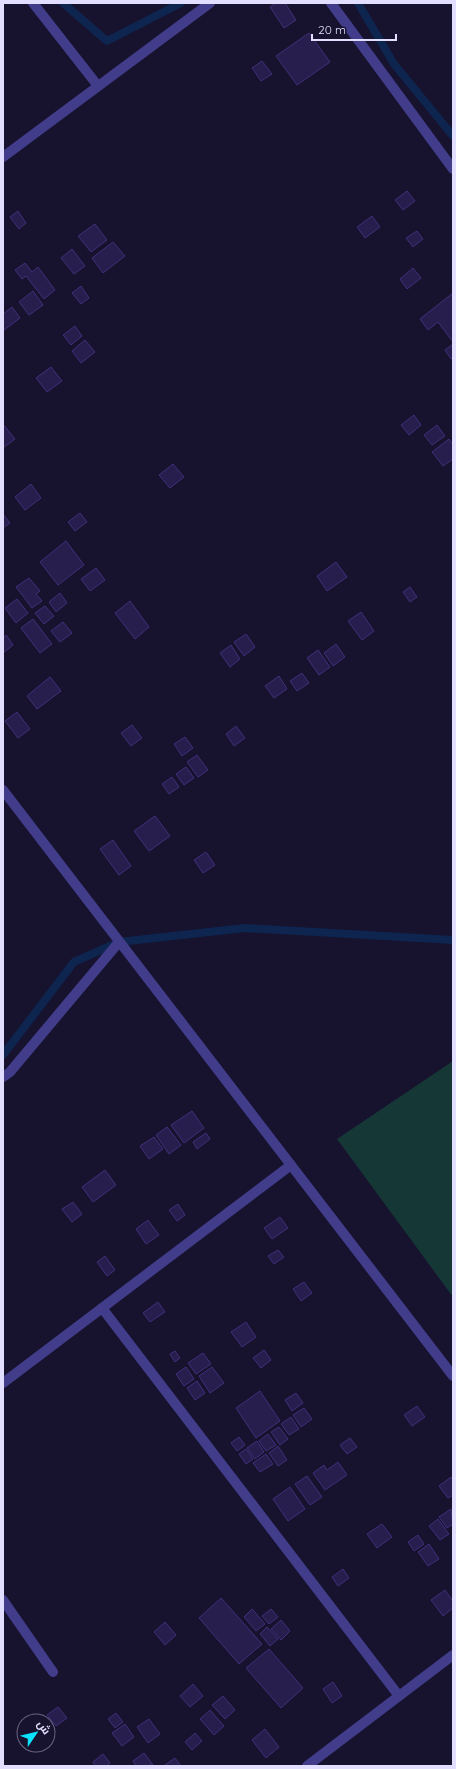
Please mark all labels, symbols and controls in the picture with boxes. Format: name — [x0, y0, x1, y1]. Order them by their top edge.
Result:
scale bar — [312, 16, 396, 42]
text: 20 m — [318, 22, 346, 37]
north arrow — [16, 1713, 56, 1753]
text: ش — [34, 1717, 54, 1737]

